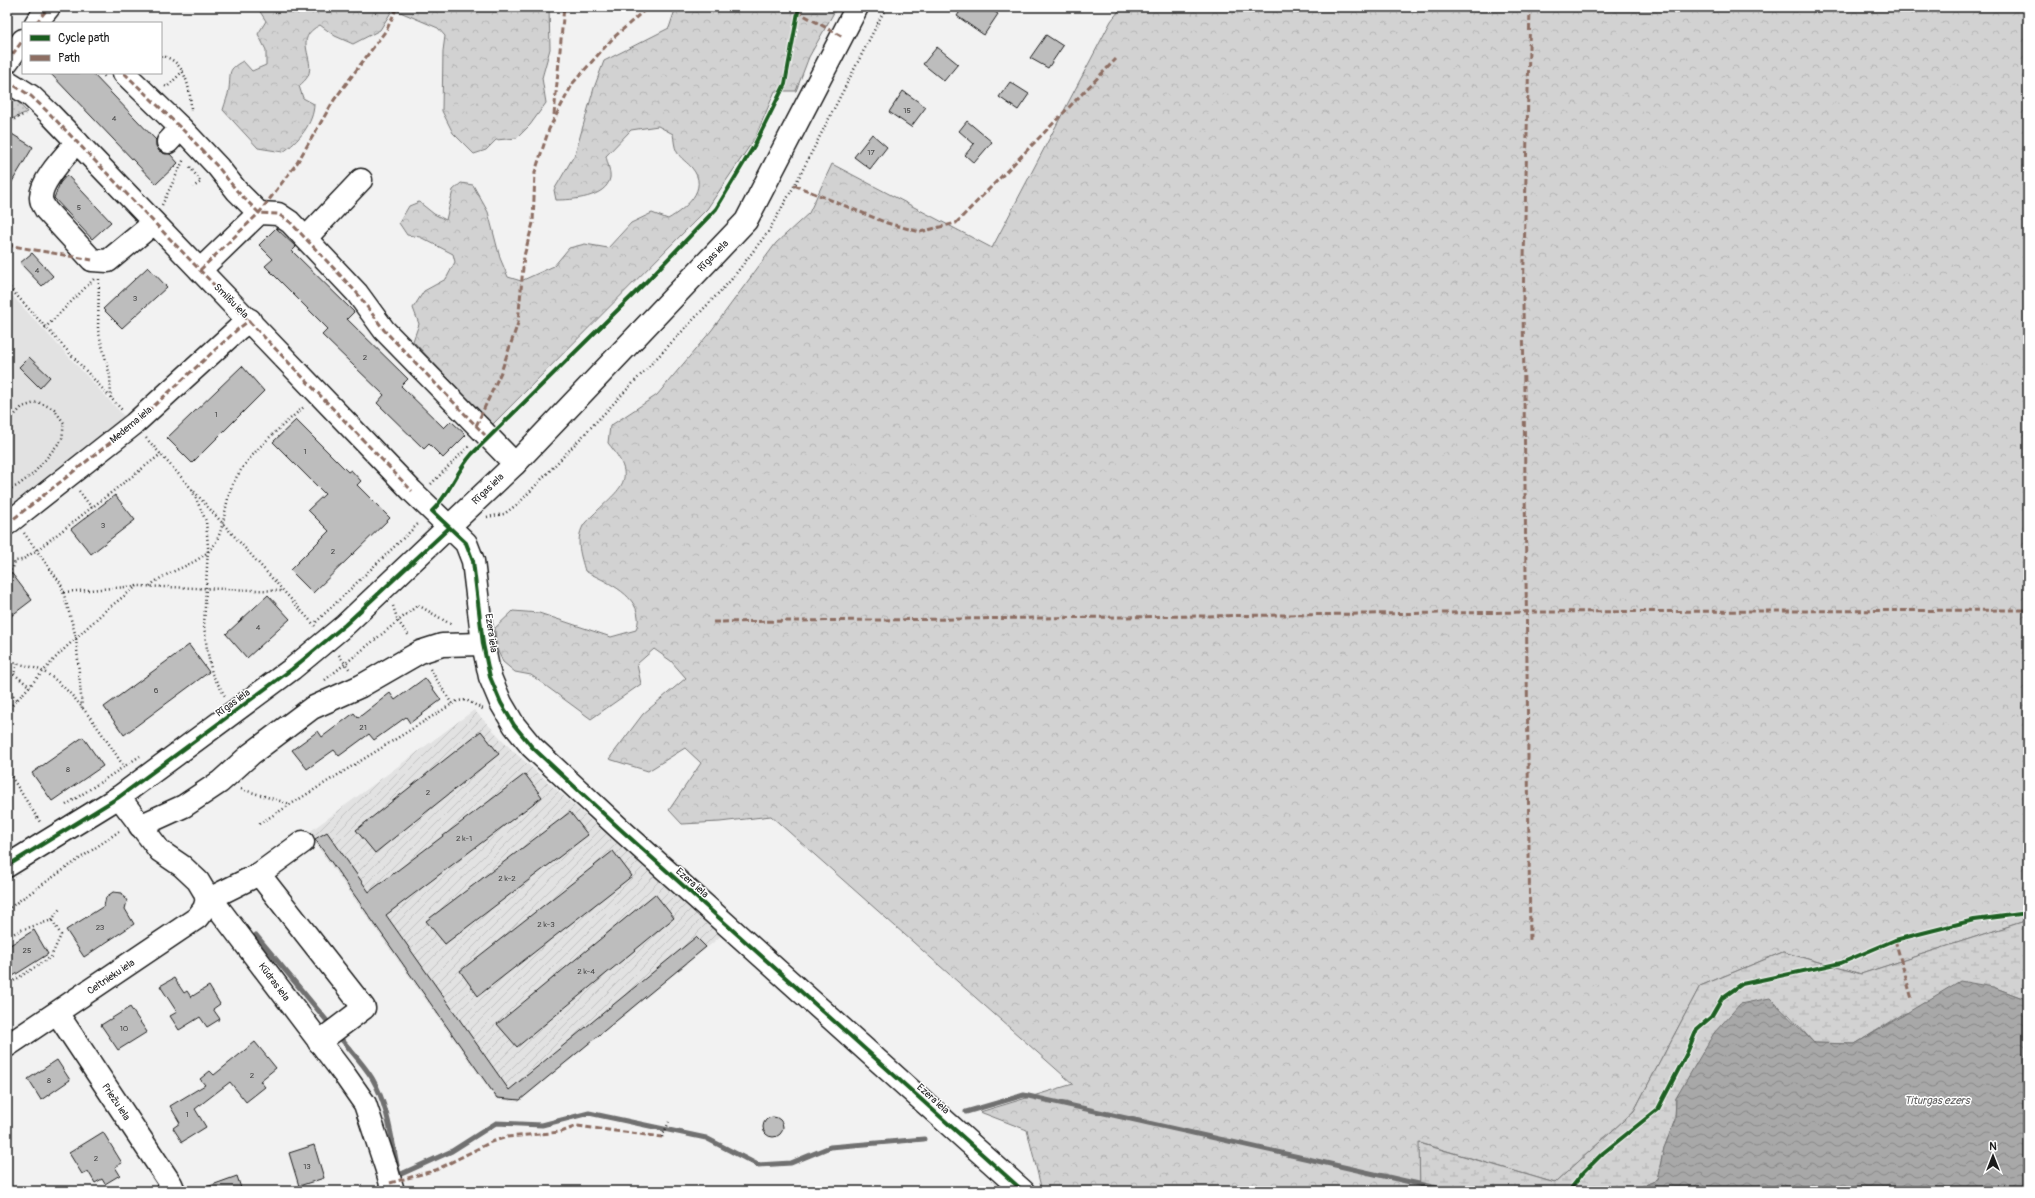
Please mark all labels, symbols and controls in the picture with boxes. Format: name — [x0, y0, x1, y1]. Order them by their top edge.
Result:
legend — [22, 22, 162, 74]
text: Cycle path — [58, 31, 110, 46]
text: Path — [58, 51, 80, 66]
house number: 15 — [903, 106, 911, 115]
house number: 4 — [112, 114, 117, 123]
house number: 17 — [867, 148, 875, 157]
house number: 5 — [77, 203, 81, 212]
street label: Rīgas iela — [695, 237, 731, 274]
house number: 4 — [35, 266, 40, 275]
street label: Smilšu iela — [211, 281, 251, 321]
house number: 3 — [133, 294, 138, 303]
house number: 2 — [363, 353, 368, 362]
street label: Medema iela — [107, 404, 155, 446]
house number: 1 — [214, 410, 218, 419]
house number: 1 — [303, 447, 307, 456]
street label: Rīgas iela — [470, 471, 507, 507]
house number: 3 — [101, 521, 106, 530]
house number: 2 — [331, 547, 336, 556]
street label: Ezera iela — [482, 613, 500, 654]
house number: 4 — [256, 623, 261, 632]
house number: 6 — [154, 686, 159, 695]
street label: Rīgas iela — [213, 686, 253, 720]
house number: 21 — [359, 723, 367, 732]
house number: 8 — [66, 765, 70, 774]
house number: 2 — [426, 788, 431, 797]
house number: 2 k-1 — [456, 834, 472, 843]
street label: Ezera iela — [673, 866, 711, 901]
house number: 2 k-2 — [498, 874, 516, 883]
house number: 2 k-3 — [537, 920, 555, 929]
house number: 23 — [96, 923, 105, 932]
house number: 25 — [23, 946, 31, 955]
street label: Celtnieku iela — [85, 956, 137, 997]
street label: Kūdras iela — [256, 961, 292, 1004]
house number: 2 k-4 — [577, 967, 595, 976]
house number: 10 — [120, 1024, 129, 1033]
house number: 2 — [250, 1071, 255, 1080]
house number: 8 — [47, 1076, 51, 1085]
street label: Priežu iela — [99, 1081, 133, 1123]
street label: Ezera iela — [914, 1081, 952, 1117]
water label: Titurgas ezers — [1904, 1094, 1971, 1107]
house number: 1 — [185, 1110, 189, 1119]
north arrow — [1973, 1136, 2013, 1176]
text: N — [1989, 1140, 1997, 1153]
house number: 2 — [94, 1154, 99, 1163]
house number: 13 — [303, 1162, 311, 1171]

